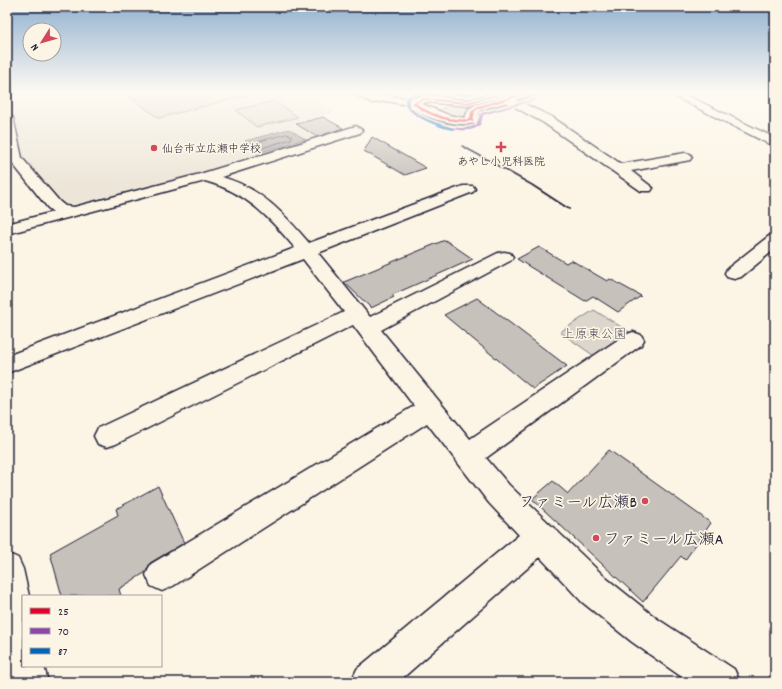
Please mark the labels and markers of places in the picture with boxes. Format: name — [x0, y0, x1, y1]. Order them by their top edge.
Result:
marker: あやし小児科医院 — [495, 141, 507, 153]
place label: 仙台市立広瀬中学校 — [162, 142, 261, 158]
marker: 仙台市立広瀬中学校 — [149, 143, 159, 153]
place label: あやし小児科医院 — [457, 155, 545, 171]
place label: ファミール広瀬B — [519, 492, 637, 515]
marker: ファミール広瀬B — [640, 496, 650, 506]
place label: ファミール広瀬A — [604, 529, 724, 552]
marker: ファミール広瀬A — [591, 533, 601, 543]

